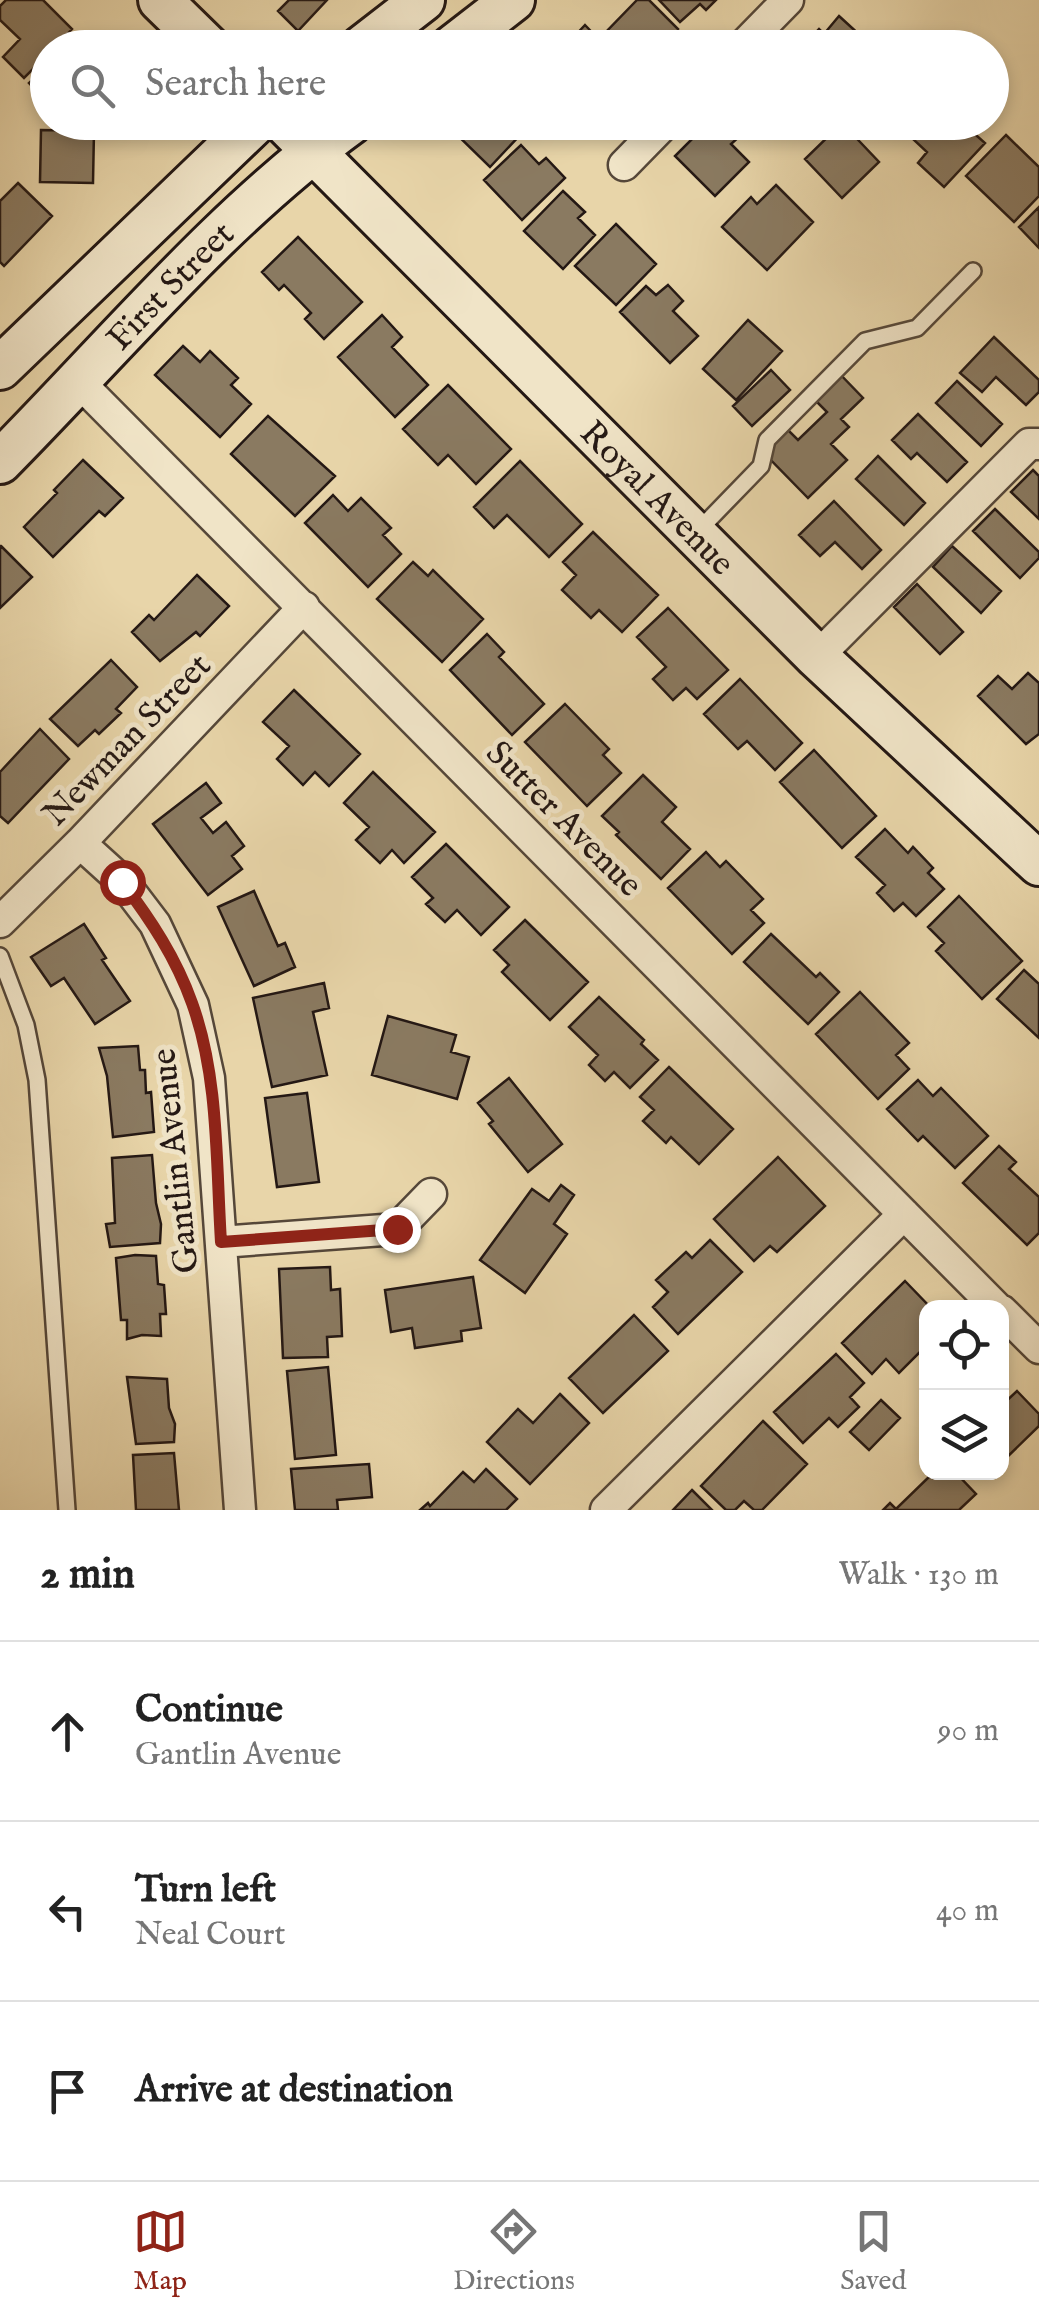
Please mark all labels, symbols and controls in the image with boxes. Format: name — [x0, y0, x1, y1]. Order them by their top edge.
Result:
search box — [30, 30, 1009, 140]
icon: search — [65, 58, 120, 113]
text: Search here — [145, 61, 326, 109]
street label: First Street — [98, 213, 245, 361]
street label: Royal Avenue — [569, 412, 743, 586]
street label: Newman Street — [34, 645, 222, 837]
street label: Sutter Avenue — [475, 732, 651, 908]
route start — [100, 860, 146, 906]
street label: Gantlin Avenue — [142, 1046, 211, 1275]
route end — [375, 1207, 421, 1253]
map controls — [919, 1300, 1009, 1480]
button: locate — [919, 1300, 1009, 1390]
button: layers — [919, 1390, 1009, 1480]
text: 2 min — [40, 1549, 135, 1602]
text: Walk · 130 m — [838, 1555, 999, 1596]
text: Continue — [135, 1687, 283, 1735]
icon: ahead — [40, 1704, 95, 1759]
text: 90 m — [938, 1711, 999, 1752]
text: Gantlin Avenue — [135, 1735, 341, 1776]
text: Turn left — [135, 1867, 276, 1915]
icon: left — [40, 1884, 95, 1939]
text: 40 m — [936, 1891, 999, 1932]
text: Neal Court — [135, 1915, 285, 1956]
icon: arrive — [40, 2064, 95, 2119]
text: Arrive at destination — [135, 2067, 453, 2115]
tab: Map — [133, 2204, 188, 2299]
tab: Directions — [453, 2204, 575, 2299]
tab: Saved — [840, 2204, 906, 2299]

